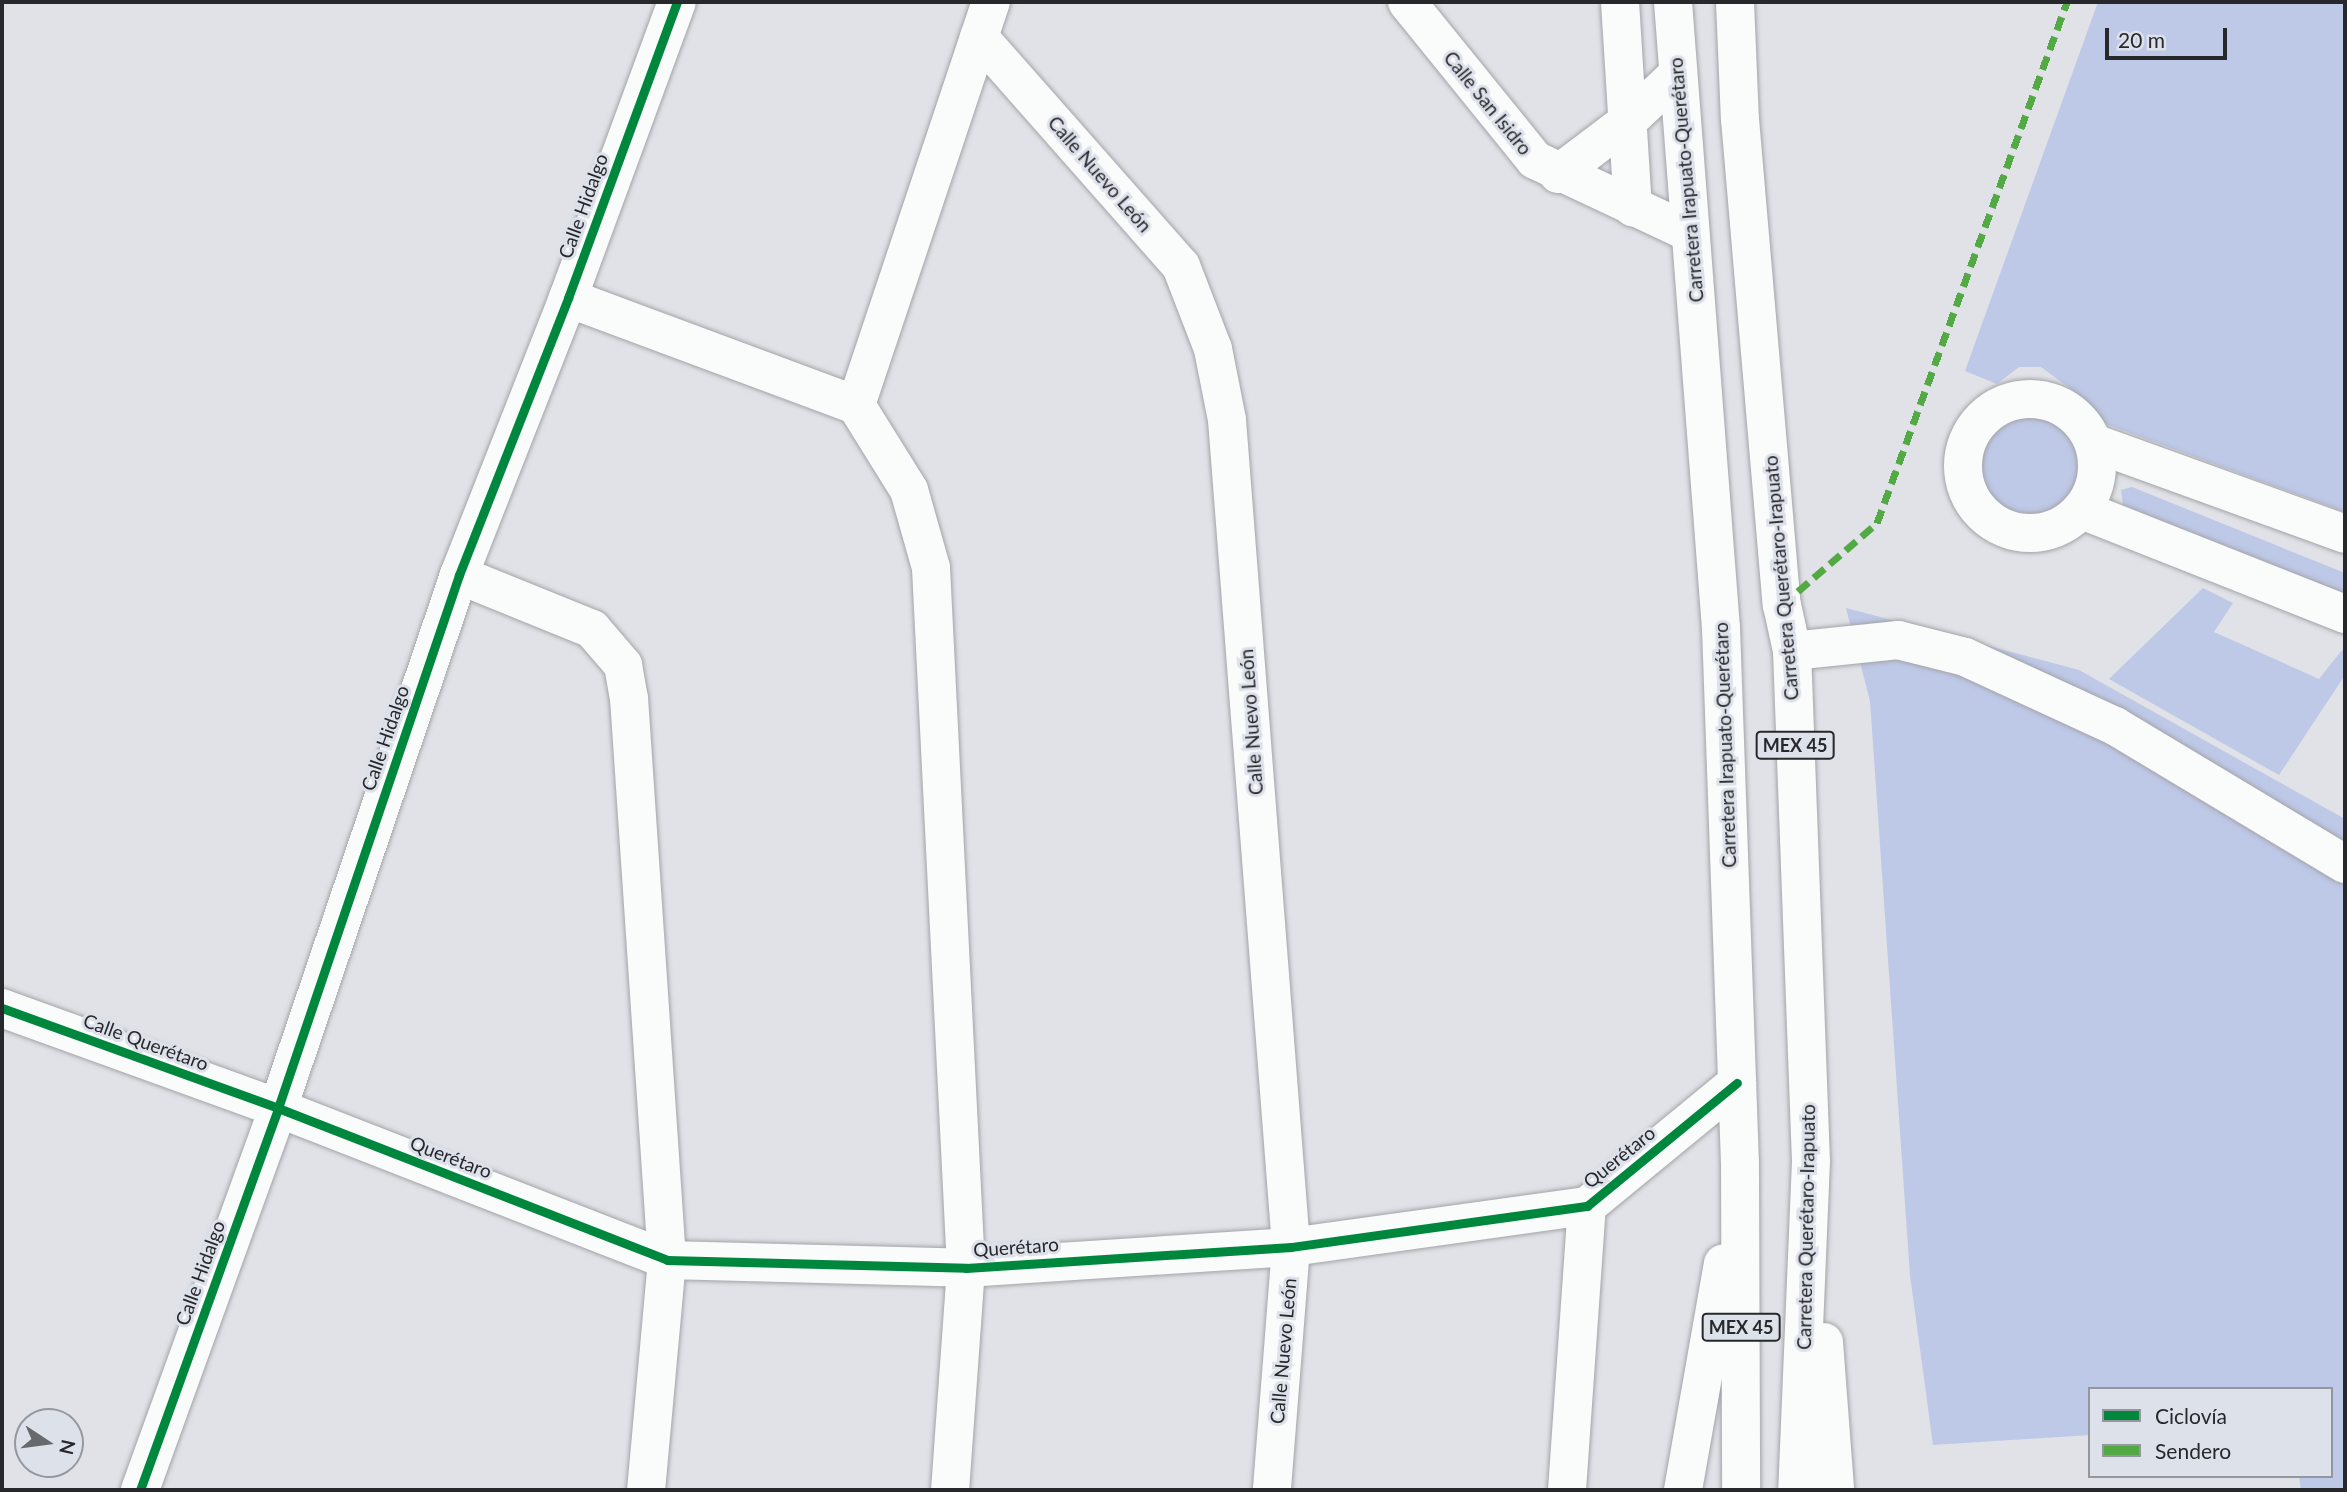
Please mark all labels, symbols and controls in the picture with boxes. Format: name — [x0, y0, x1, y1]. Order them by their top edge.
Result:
scale bar — [2109, 14, 2232, 58]
text: 20 m — [2118, 27, 2165, 52]
street label: Calle San Isidro — [1439, 47, 1537, 159]
street label: Carretera Irapuato-Querétaro — [1664, 57, 1708, 303]
street label: Calle Nuevo León — [1043, 111, 1157, 237]
street label: Calle Hidalgo — [553, 150, 613, 262]
street label: Carretera Querétaro-Irapuato — [1759, 455, 1803, 701]
street label: Carretera Irapuato-Querétaro — [1709, 622, 1741, 868]
street label: Calle Nuevo León — [1235, 648, 1267, 796]
street label: Calle Hidalgo — [356, 682, 414, 794]
road number: MEX 45 — [1755, 730, 1835, 760]
street label: Calle Querétaro — [80, 1009, 212, 1075]
street label: Carretera Querétaro-Irapuato — [1792, 1104, 1820, 1350]
street label: Querétaro — [1579, 1121, 1659, 1193]
street label: Querétaro — [407, 1131, 495, 1183]
street label: Calle Hidalgo — [170, 1217, 230, 1329]
street label: Querétaro — [972, 1233, 1060, 1261]
street label: Calle Nuevo León — [1265, 1277, 1301, 1425]
road number: MEX 45 — [1701, 1312, 1781, 1342]
legend — [2088, 1387, 2333, 1478]
text: Ciclovía — [2155, 1403, 2227, 1428]
north arrow — [14, 1408, 84, 1478]
text: N — [55, 1438, 81, 1457]
text: Sendero — [2155, 1438, 2231, 1463]

